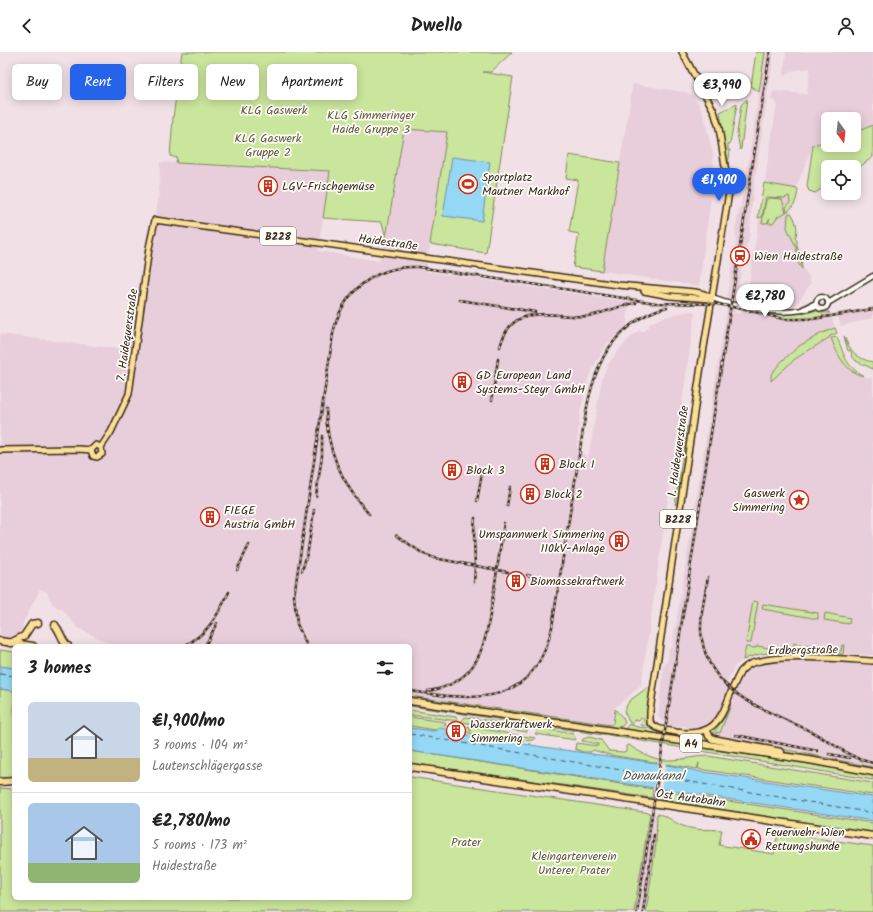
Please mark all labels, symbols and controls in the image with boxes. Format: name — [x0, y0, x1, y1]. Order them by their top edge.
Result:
text: Dwello — [411, 12, 462, 41]
icon: back — [16, 15, 38, 37]
icon: person — [835, 15, 857, 37]
chip: Buy — [12, 64, 62, 100]
chip: Rent — [70, 64, 126, 100]
chip: Filters — [134, 64, 198, 100]
chip: New — [206, 64, 259, 100]
chip: Apartment — [267, 64, 357, 100]
pin: €3,990 — [689, 73, 755, 107]
text: €3,990 — [703, 75, 741, 96]
park label: KLG Gaswerk — [241, 101, 308, 120]
park label: KLG Simmeringer Haide Gruppe 3 — [327, 106, 416, 139]
north arrow — [821, 112, 861, 152]
map controls — [821, 112, 861, 200]
park label: KLG Gaswerk Gruppe 2 — [235, 129, 302, 162]
button: locate — [821, 160, 861, 200]
place label: Sportplatz Mautner Markhof — [482, 168, 571, 201]
pin: €1,900 — [686, 168, 752, 202]
text: €1,900 — [701, 170, 737, 191]
sports icon: Sportplatz Mautner Markhof — [457, 173, 479, 195]
building icon: LGV-Frischgemüse — [257, 175, 279, 197]
place label: LGV-Frischgemüse — [282, 177, 375, 196]
road number: B228 — [260, 227, 296, 245]
street label: Haidestraße — [357, 229, 419, 256]
station icon: Wien Haidestraße — [729, 245, 751, 267]
place label: Wien Haidestraße — [754, 247, 843, 266]
pin: €2,780 — [732, 284, 798, 318]
text: €2,780 — [745, 286, 785, 307]
street label: 7. Haidequerstraße — [112, 287, 144, 383]
place label: GD European Land Systems-Steyr GmbH — [476, 366, 585, 399]
building icon: GD European Land Systems-Steyr GmbH — [451, 371, 473, 393]
street label: 1. Haidequerstraße — [663, 404, 694, 498]
building icon: Block 1 — [534, 453, 556, 475]
place label: Block 1 — [559, 455, 595, 474]
building icon: Block 3 — [441, 459, 463, 481]
place label: Block 3 — [466, 461, 505, 480]
building icon: Block 2 — [519, 483, 541, 505]
place label: Gaswerk Simmering — [732, 484, 785, 517]
place label: Block 2 — [544, 485, 583, 504]
place icon: Gaswerk Simmering — [788, 489, 810, 511]
place label: FIEGE Austria GmbH — [224, 501, 295, 534]
building icon: FIEGE Austria GmbH — [199, 506, 221, 528]
road number: B228 — [660, 510, 696, 528]
place label: Umspannwerk Simmering 110kV-Anlage — [478, 525, 606, 558]
building icon: Umspannwerk Simmering 110kV-Anlage — [608, 530, 630, 552]
building icon: Biomassekraftwerk — [505, 570, 527, 592]
place label: Biomassekraftwerk — [530, 572, 625, 591]
street label: Erdbergstraße — [768, 640, 839, 661]
text: 3 homes — [28, 655, 91, 682]
icon: filters — [374, 657, 396, 679]
text: €1,900/mo — [152, 708, 225, 735]
place label: Wasserkraftwerk Simmering — [470, 715, 552, 748]
icon: home — [60, 718, 108, 766]
building icon: Wasserkraftwerk Simmering — [445, 720, 467, 742]
road number: A4 — [680, 734, 702, 752]
text: 3 rooms · 104 m² — [152, 735, 247, 756]
text: Lautenschlägergasse — [152, 756, 262, 777]
water label: Donaukanal — [622, 766, 687, 787]
street label: Ost Autobahn — [655, 784, 727, 813]
text: €2,780/mo — [152, 808, 230, 835]
icon: home — [60, 819, 108, 867]
place label: Feuerwehr Wien Rettungshunde — [765, 823, 845, 856]
public building icon: Feuerwehr Wien Rettungshunde — [740, 828, 762, 850]
park label: Prater — [451, 833, 482, 852]
text: 5 rooms · 173 m² — [152, 835, 247, 856]
park label: Kleingartenverein Unterer Prater — [531, 847, 617, 880]
text: Haidestraße — [152, 856, 217, 877]

